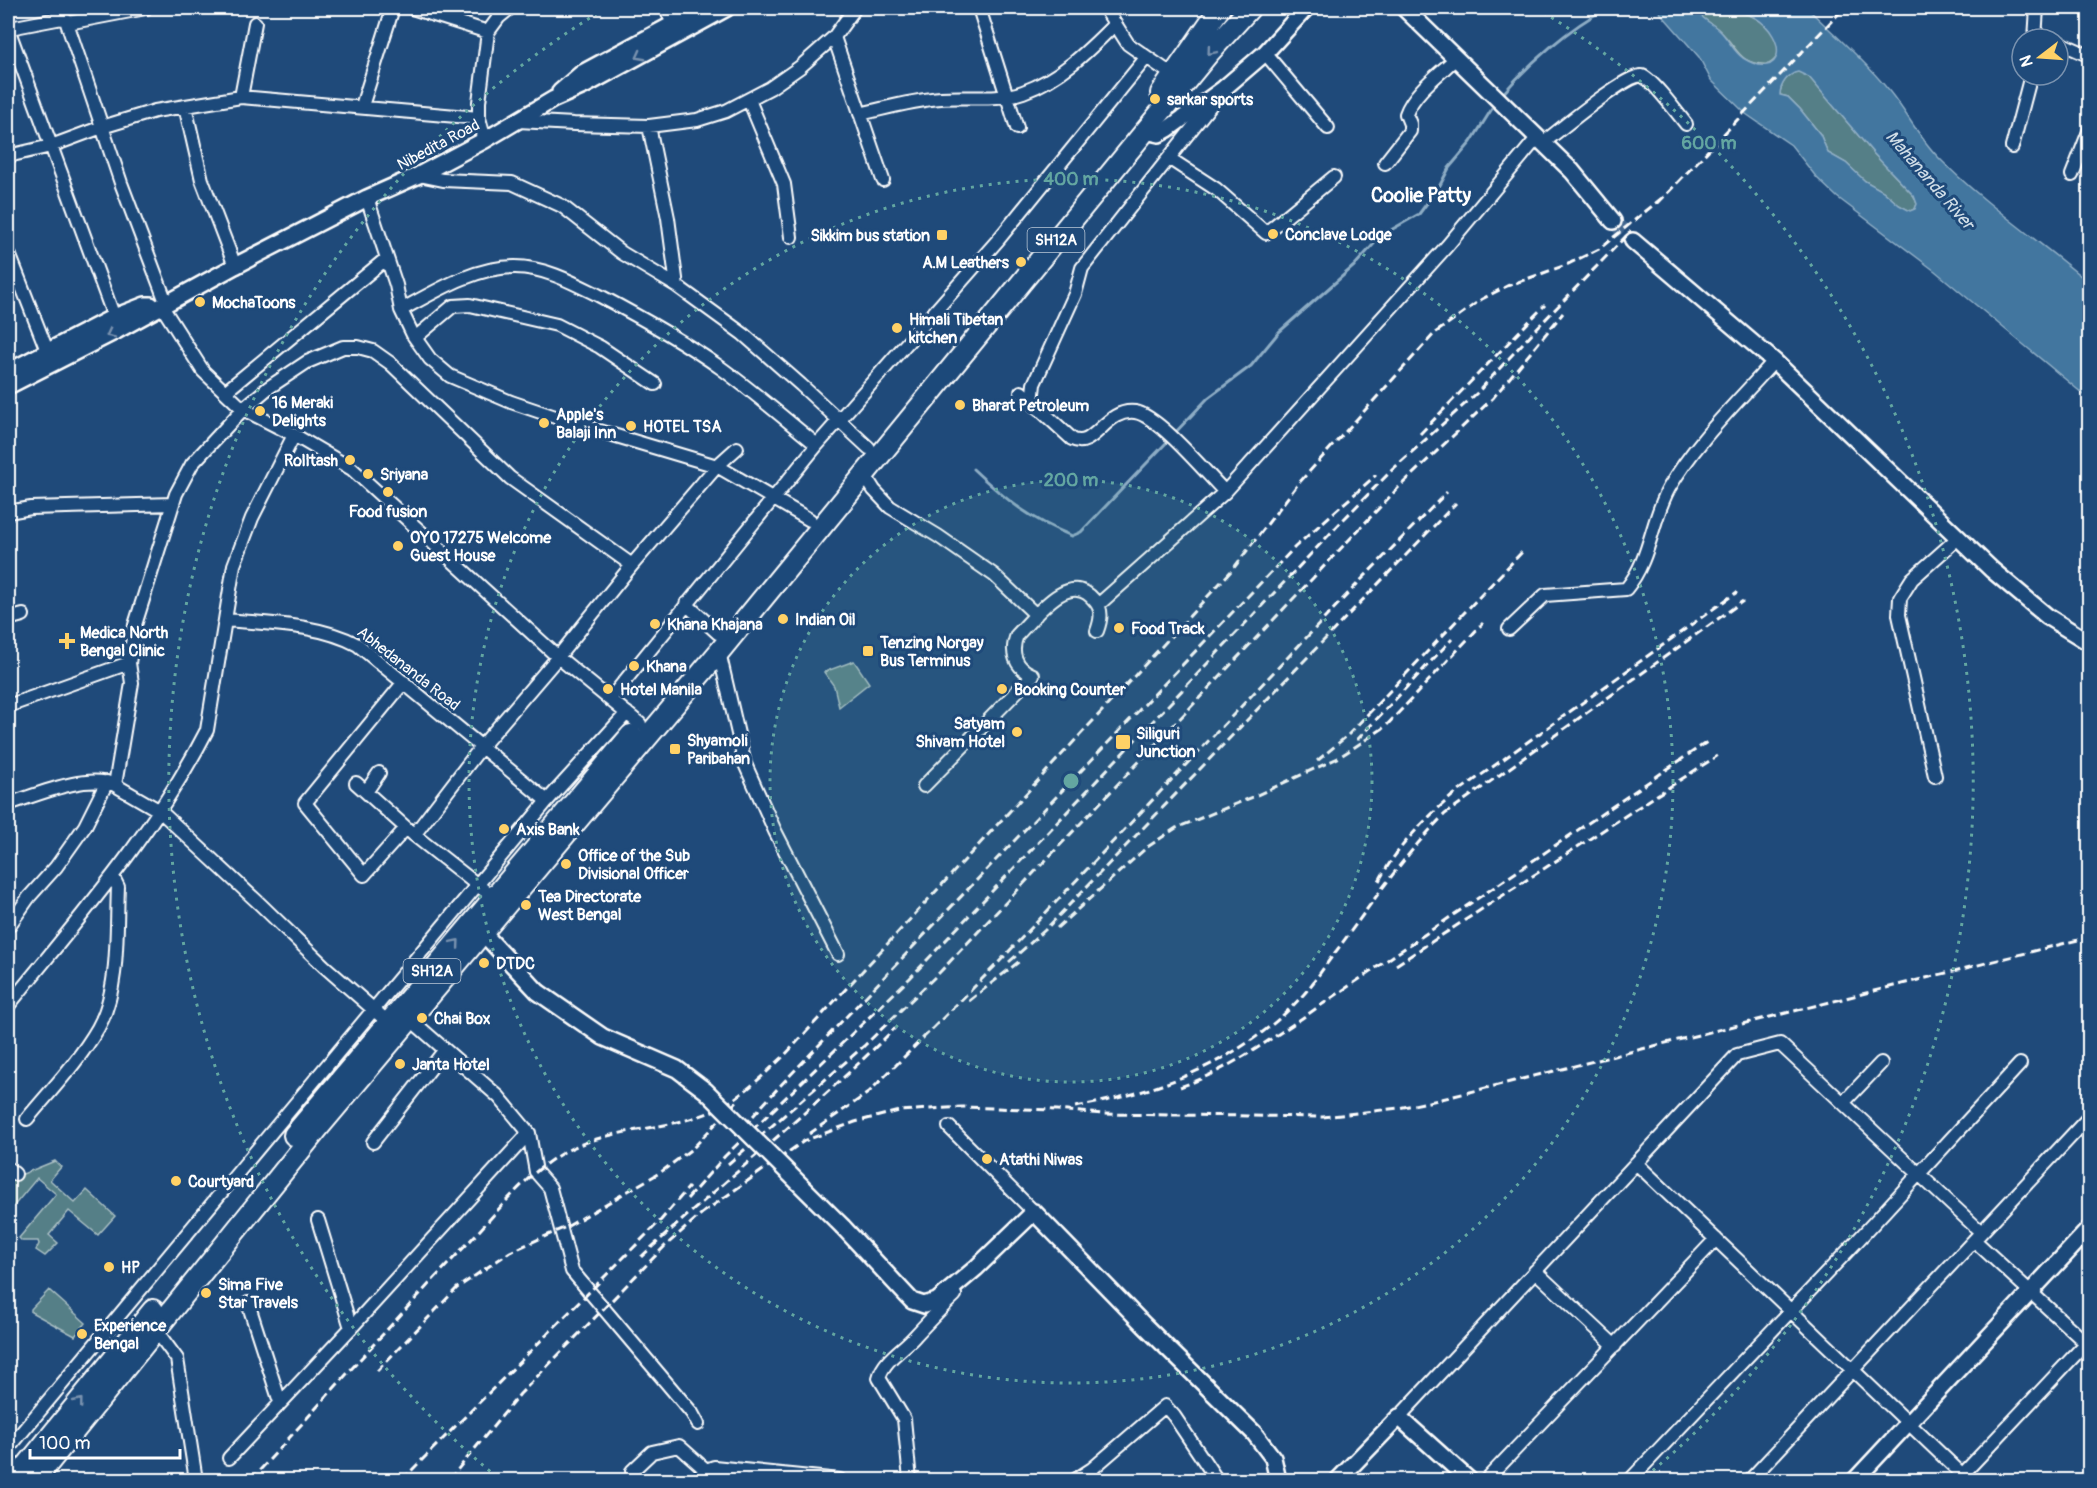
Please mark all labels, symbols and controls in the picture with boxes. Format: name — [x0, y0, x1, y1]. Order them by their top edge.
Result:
north arrow — [2010, 27, 2070, 87]
one-way arrow — [1207, 44, 1218, 55]
one-way arrow — [635, 49, 646, 60]
text: N — [2015, 53, 2038, 69]
place label: sarkar sports — [1167, 90, 1254, 110]
marker: sarkar sports — [1148, 92, 1162, 106]
street label: Nibedita Road — [394, 115, 483, 175]
water label: Mahananda River — [1880, 126, 1981, 237]
text: 600 m — [1682, 132, 1736, 155]
text: 400 m — [1044, 168, 1098, 191]
district label: Coolie Patty — [1371, 183, 1471, 208]
place label: Conclave Lodge — [1285, 225, 1393, 245]
place label: Sikkim bus station — [810, 226, 930, 246]
marker: Conclave Lodge — [1266, 227, 1280, 241]
marker: Sikkim bus station — [935, 228, 949, 242]
road number: SH12A — [1028, 228, 1084, 252]
place label: A.M Leathers — [922, 253, 1010, 273]
marker: A.M Leathers — [1014, 255, 1028, 269]
place label: MochaToons — [212, 293, 296, 313]
marker: MochaToons — [193, 295, 207, 309]
place label: Himali Tibetan kitchen — [908, 310, 1003, 348]
marker: Himali Tibetan kitchen — [890, 321, 904, 335]
one-way arrow — [106, 327, 116, 338]
place label: 16 Meraki Delights — [272, 393, 333, 431]
place label: Bharat Petroleum — [972, 396, 1089, 416]
marker: Bharat Petroleum — [953, 398, 967, 412]
marker: 16 Meraki Delights — [253, 404, 267, 418]
place label: Apple's Balaji Inn — [556, 405, 616, 443]
marker: Apple's Balaji Inn — [537, 416, 551, 430]
place label: HOTEL TSA — [643, 417, 722, 437]
marker: HOTEL TSA — [624, 419, 638, 433]
place label: Rolltash — [284, 451, 338, 471]
marker: Rolltash — [343, 453, 357, 467]
place label: Sriyana — [380, 465, 429, 485]
marker: Sriyana — [361, 467, 375, 481]
text: 200 m — [1044, 469, 1098, 492]
marker: Food fusion — [381, 485, 395, 499]
place label: Food fusion — [349, 502, 427, 522]
place label: OYO 17275 Welcome Guest House — [410, 528, 552, 566]
marker: OYO 17275 Welcome Guest House — [391, 539, 405, 553]
place label: Indian Oil — [795, 610, 856, 630]
marker: Indian Oil — [776, 612, 790, 626]
place label: Khana Khajana — [667, 615, 763, 635]
marker: Khana Khajana — [648, 617, 662, 631]
place label: Food Track — [1131, 619, 1205, 639]
marker: Food Track — [1112, 621, 1126, 635]
street label: Abhedananda Road — [353, 622, 464, 715]
place label: Medica North Bengal Clinic — [80, 623, 169, 661]
marker: Medica North Bengal Clinic — [58, 632, 76, 650]
place label: Tenzing Norgay Bus Terminus — [879, 633, 984, 671]
marker: Tenzing Norgay Bus Terminus — [861, 644, 875, 658]
place label: Khana — [646, 657, 687, 677]
marker: Khana — [627, 659, 641, 673]
place label: Hotel Manila — [620, 680, 703, 700]
place label: Booking Counter — [1014, 680, 1126, 700]
marker: Hotel Manila — [601, 682, 615, 696]
marker: Booking Counter — [995, 682, 1009, 696]
place label: Satyam Shivam Hotel — [915, 714, 1005, 752]
place label: Siliguri Junction — [1136, 724, 1196, 762]
marker: Satyam Shivam Hotel — [1010, 725, 1024, 739]
place label: Shyamoli Paribahan — [687, 731, 750, 769]
marker: Siliguri Junction — [1114, 733, 1132, 751]
marker: Shyamoli Paribahan — [668, 742, 682, 756]
centre of rings — [1061, 771, 1081, 791]
place label: Axis Bank — [516, 820, 580, 840]
marker: Axis Bank — [497, 822, 511, 836]
place label: Office of the Sub Divisional Officer — [578, 846, 690, 884]
marker: Office of the Sub Divisional Officer — [559, 857, 573, 871]
place label: Tea Directorate West Bengal — [537, 887, 642, 925]
marker: Tea Directorate West Bengal — [519, 898, 533, 912]
one-way arrow — [448, 939, 459, 950]
place label: DTDC — [496, 954, 535, 974]
marker: DTDC — [477, 956, 491, 970]
road number: SH12A — [404, 959, 460, 983]
place label: Chai Box — [434, 1009, 491, 1029]
marker: Chai Box — [415, 1011, 429, 1025]
place label: Janta Hotel — [412, 1055, 490, 1075]
marker: Janta Hotel — [393, 1057, 407, 1071]
place label: Atathi Niwas — [999, 1150, 1083, 1170]
marker: Atathi Niwas — [980, 1152, 994, 1166]
place label: Courtyard — [188, 1172, 254, 1192]
marker: Courtyard — [169, 1174, 183, 1188]
place label: HP — [121, 1258, 140, 1278]
marker: HP — [102, 1260, 116, 1274]
place label: Sima Five Star Travels — [218, 1275, 299, 1313]
marker: Sima Five Star Travels — [199, 1286, 213, 1300]
place label: Experience Bengal — [94, 1316, 167, 1354]
marker: Experience Bengal — [75, 1327, 89, 1341]
one-way arrow — [71, 1398, 82, 1409]
scale bar — [30, 1422, 180, 1460]
text: 100 m — [39, 1432, 91, 1455]

